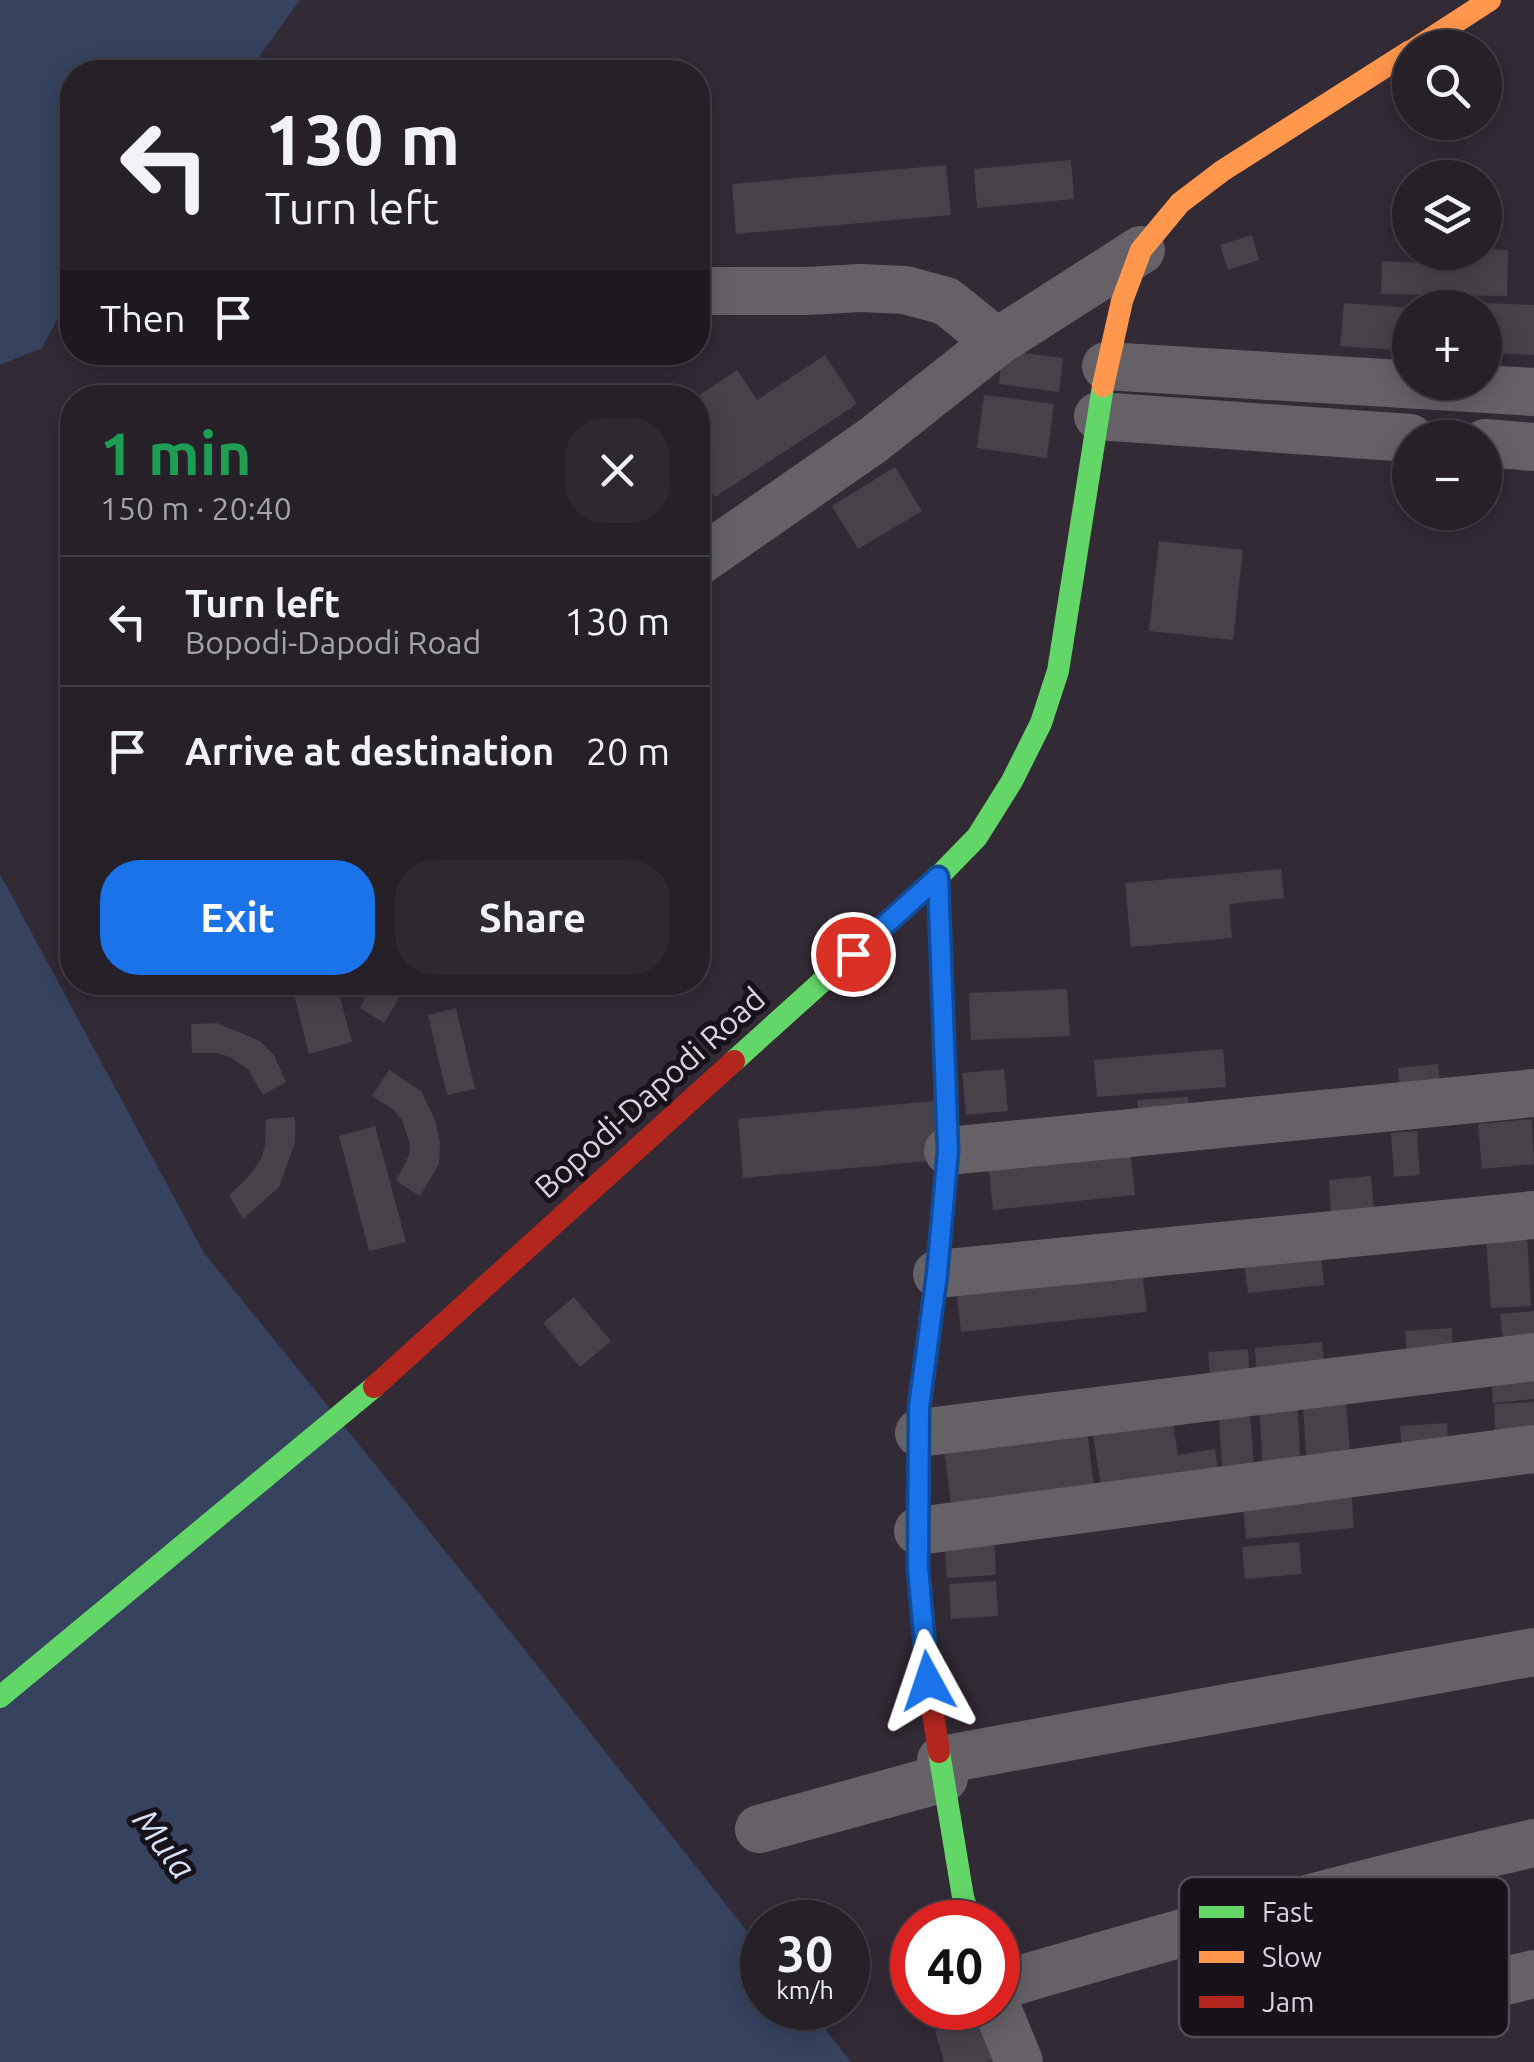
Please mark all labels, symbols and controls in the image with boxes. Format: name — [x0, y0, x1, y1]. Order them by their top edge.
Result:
map controls — [1392, 30, 1502, 530]
button: search — [1392, 30, 1502, 140]
icon: left — [100, 100, 230, 230]
text: 130 m — [265, 100, 460, 178]
button: layers — [1392, 160, 1502, 270]
text: Turn left — [265, 182, 439, 233]
icon: arrive — [206, 290, 261, 345]
button: + — [1392, 290, 1502, 400]
text: Then — [100, 297, 186, 339]
button: close — [565, 418, 670, 523]
text: 1 min — [100, 419, 252, 486]
button: − — [1392, 420, 1502, 530]
text: 150 m · 20:40 — [100, 490, 292, 526]
text: Turn left — [185, 582, 340, 624]
icon: left — [100, 594, 155, 649]
text: 130 m — [564, 600, 670, 642]
text: Bopodi-Dapodi Road — [185, 624, 481, 660]
icon: arrive — [100, 724, 155, 779]
text: Arrive at destination — [185, 730, 554, 772]
text: 20 m — [586, 730, 670, 772]
button: Exit — [100, 860, 375, 975]
button: Share — [395, 860, 670, 975]
pin — [811, 912, 896, 997]
icon: arrive — [826, 927, 881, 982]
street label: Bopodi-Dapodi Road — [527, 980, 771, 1205]
position arrow — [876, 1629, 980, 1733]
water label: Mula — [126, 1801, 204, 1886]
legend — [1179, 1877, 1509, 2037]
text: Fast — [1262, 1896, 1313, 1927]
speed limit sign: 40 — [890, 1900, 1020, 2030]
text: 30 — [777, 1925, 833, 1981]
text: Slow — [1262, 1941, 1322, 1972]
text: km/h — [776, 1976, 834, 2004]
text: Jam — [1262, 1986, 1314, 2017]

